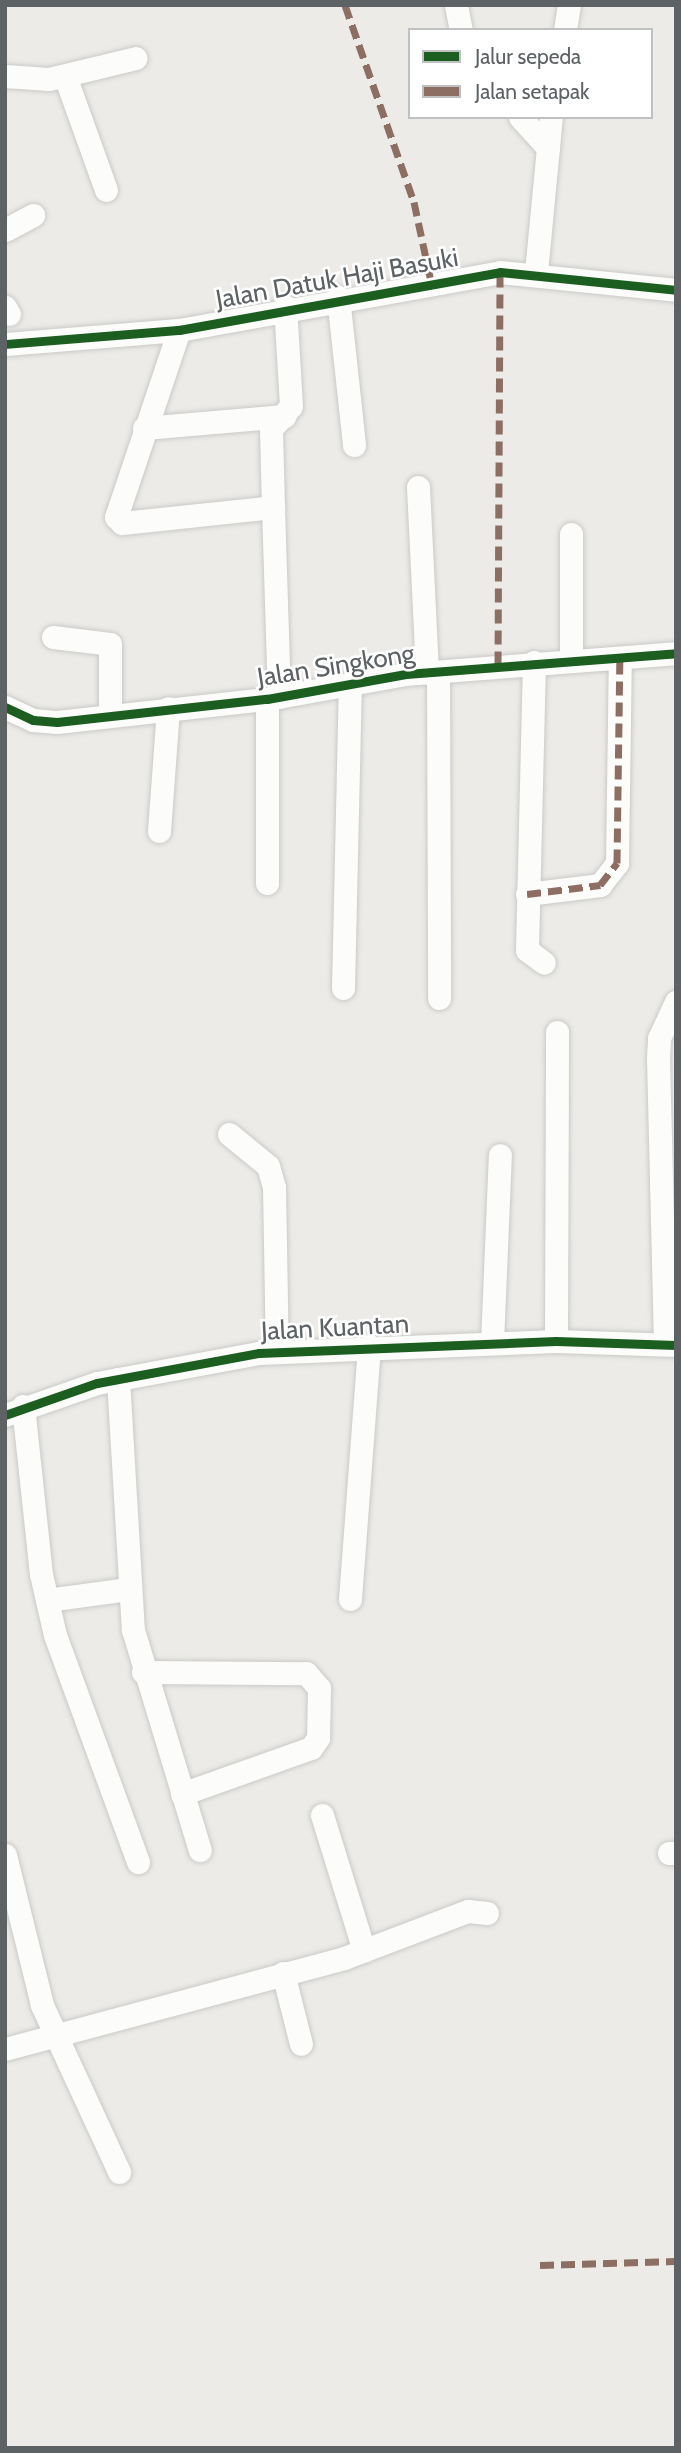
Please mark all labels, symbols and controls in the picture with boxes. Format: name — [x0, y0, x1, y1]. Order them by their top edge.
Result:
legend — [408, 28, 653, 119]
text: Jalur sepeda — [475, 44, 581, 69]
text: Jalan setapak — [475, 79, 590, 104]
street label: Jalan Datuk Haji Basuki — [213, 242, 461, 316]
street label: Jalan Singkong — [255, 638, 417, 694]
street label: Jalan Kuantan — [260, 1309, 410, 1347]

